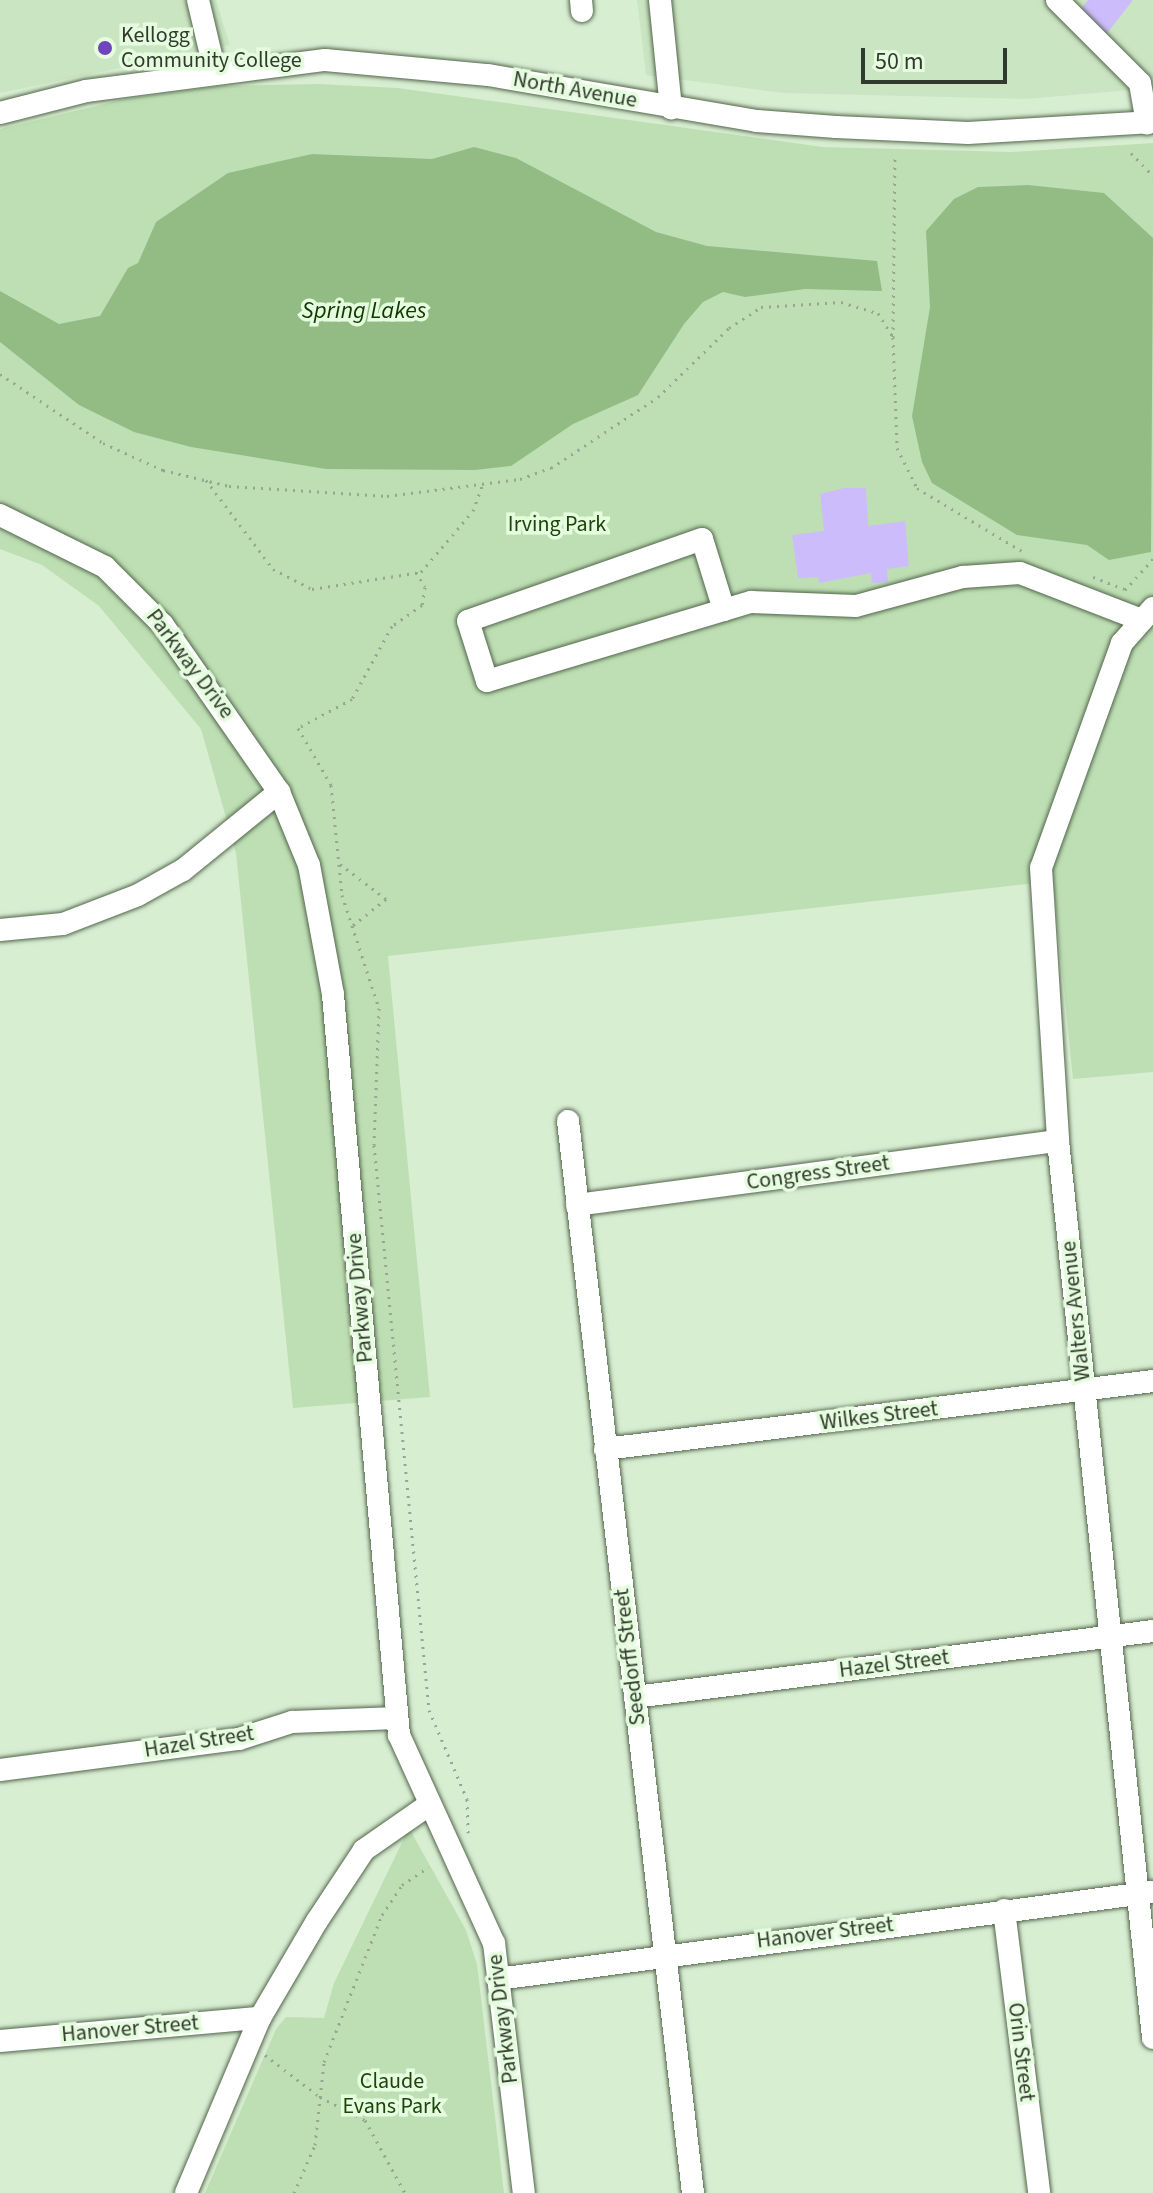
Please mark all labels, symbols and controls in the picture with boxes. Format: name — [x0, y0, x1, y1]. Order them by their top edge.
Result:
place label: Kellogg Community College — [121, 22, 302, 74]
scale bar — [865, 32, 1011, 82]
marker: Kellogg Community College — [96, 39, 114, 57]
text: 50 m — [875, 44, 924, 79]
street label: North Avenue — [511, 66, 639, 114]
water label: Spring Lakes — [302, 297, 426, 325]
park label: Irving Park — [508, 512, 606, 538]
street label: Parkway Drive — [140, 604, 240, 724]
street label: Congress Street — [745, 1150, 891, 1196]
street label: Parkway Drive — [341, 1232, 379, 1364]
street label: Walters Avenue — [1056, 1240, 1096, 1382]
street label: Wilkes Street — [819, 1396, 939, 1436]
street label: Seedorff Street — [609, 1587, 651, 1727]
street label: Hazel Street — [838, 1644, 950, 1684]
street label: Hazel Street — [142, 1720, 256, 1764]
street label: Hanover Street — [755, 1912, 895, 1954]
street label: Parkway Drive — [482, 1953, 524, 2085]
street label: Orin Street — [1002, 2001, 1040, 2103]
street label: Hanover Street — [60, 2010, 200, 2048]
park label: Claude Evans Park — [342, 2068, 442, 2120]

